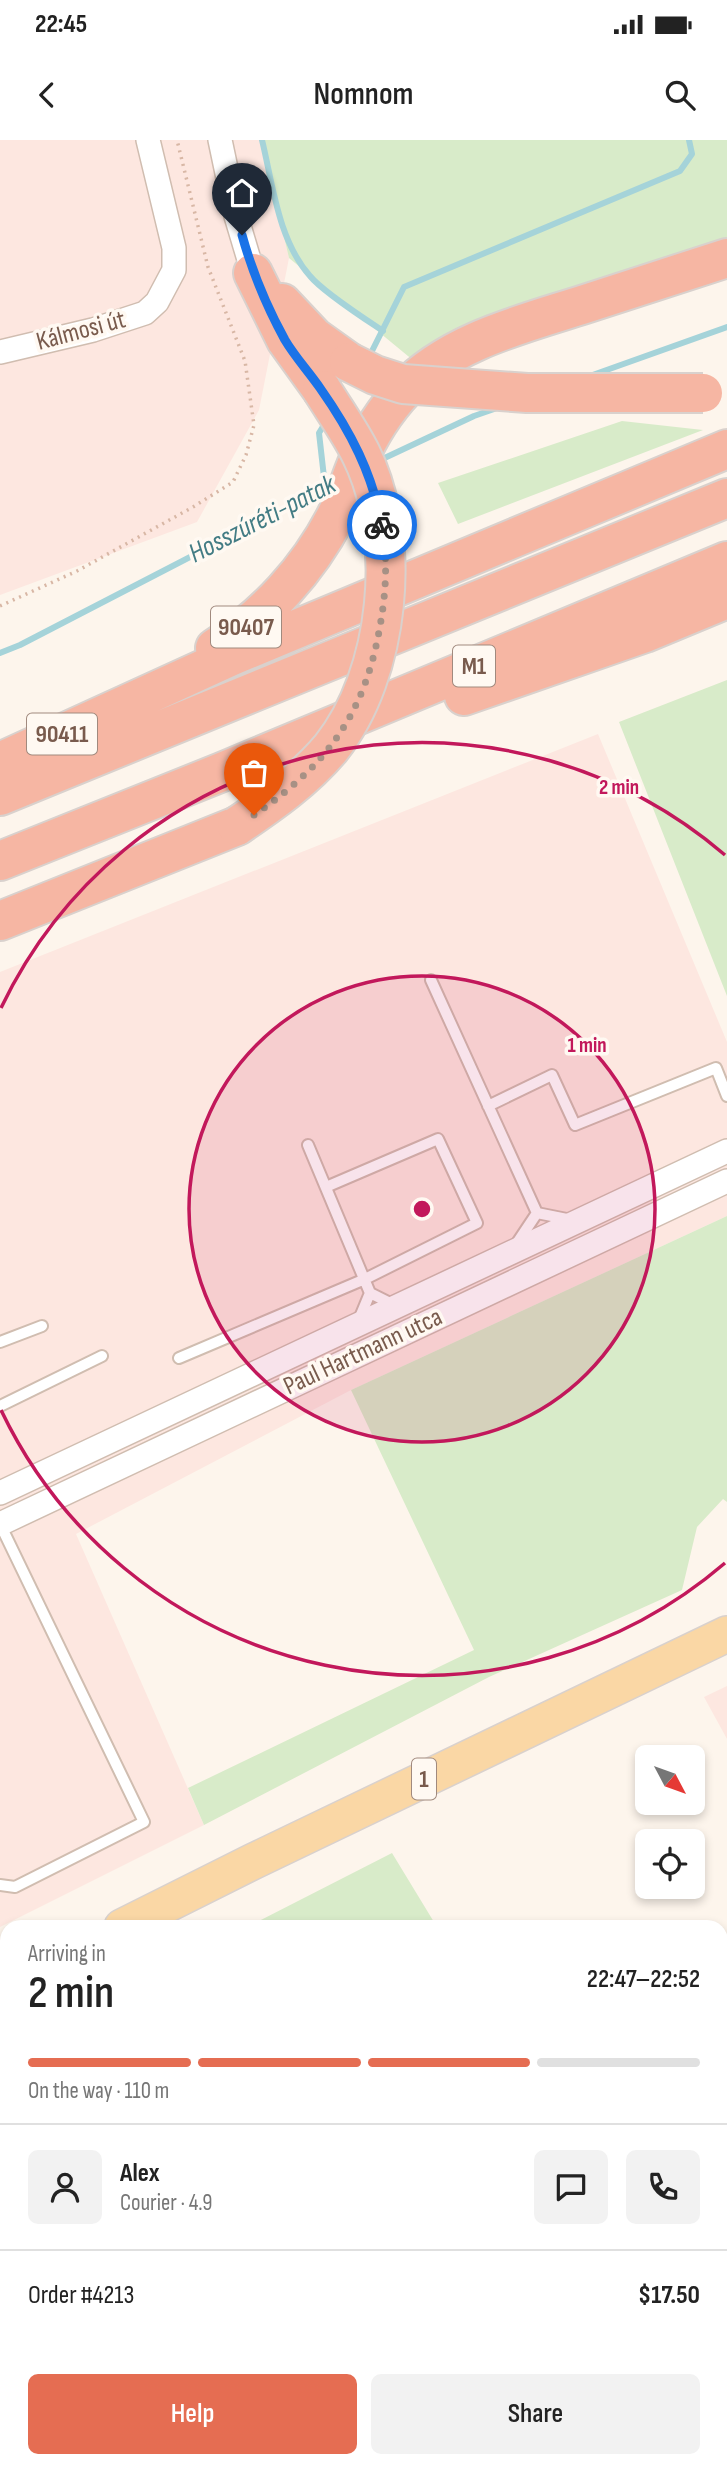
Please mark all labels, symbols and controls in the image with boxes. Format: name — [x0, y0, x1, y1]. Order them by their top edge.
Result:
text: 22:45 — [35, 9, 87, 40]
text: Nomnom — [314, 75, 413, 114]
icon: back — [28, 76, 66, 114]
icon: search — [661, 76, 699, 114]
pin — [212, 163, 272, 235]
icon: home — [223, 174, 261, 212]
street label: Kálmosi út — [33, 304, 129, 358]
water label: Hosszúréti-patak — [183, 467, 342, 570]
courier — [347, 490, 417, 560]
icon: bike — [363, 506, 401, 544]
road number: 90407 — [211, 606, 281, 648]
road number: M1 — [453, 645, 495, 686]
road number: 90411 — [27, 714, 97, 754]
pin — [224, 743, 284, 815]
icon: bag — [235, 754, 273, 792]
text: 2 min — [599, 775, 639, 800]
text: 1 min — [567, 1033, 607, 1058]
centre of rings — [410, 1197, 434, 1221]
street label: Paul Hartmann utca — [279, 1302, 447, 1402]
north arrow — [635, 1745, 705, 1815]
map controls — [635, 1745, 705, 1899]
road number: 1 — [412, 1758, 436, 1800]
button: locate — [635, 1829, 705, 1899]
text: Arriving in — [28, 1940, 106, 1968]
text: 22:47–22:52 — [587, 1964, 700, 1995]
text: 2 min — [28, 1966, 114, 2021]
text: On the way · 110 m — [28, 2077, 169, 2105]
button: person — [28, 2150, 102, 2224]
button: chat — [534, 2150, 608, 2224]
button: phone — [626, 2150, 700, 2224]
text: Alex — [120, 2158, 160, 2189]
text: Courier · 4.9 — [120, 2189, 212, 2217]
text: Order #4213 — [28, 2280, 134, 2311]
text: $17.50 — [638, 2280, 700, 2311]
button: Help — [28, 2374, 357, 2454]
button: Share — [371, 2374, 700, 2454]

